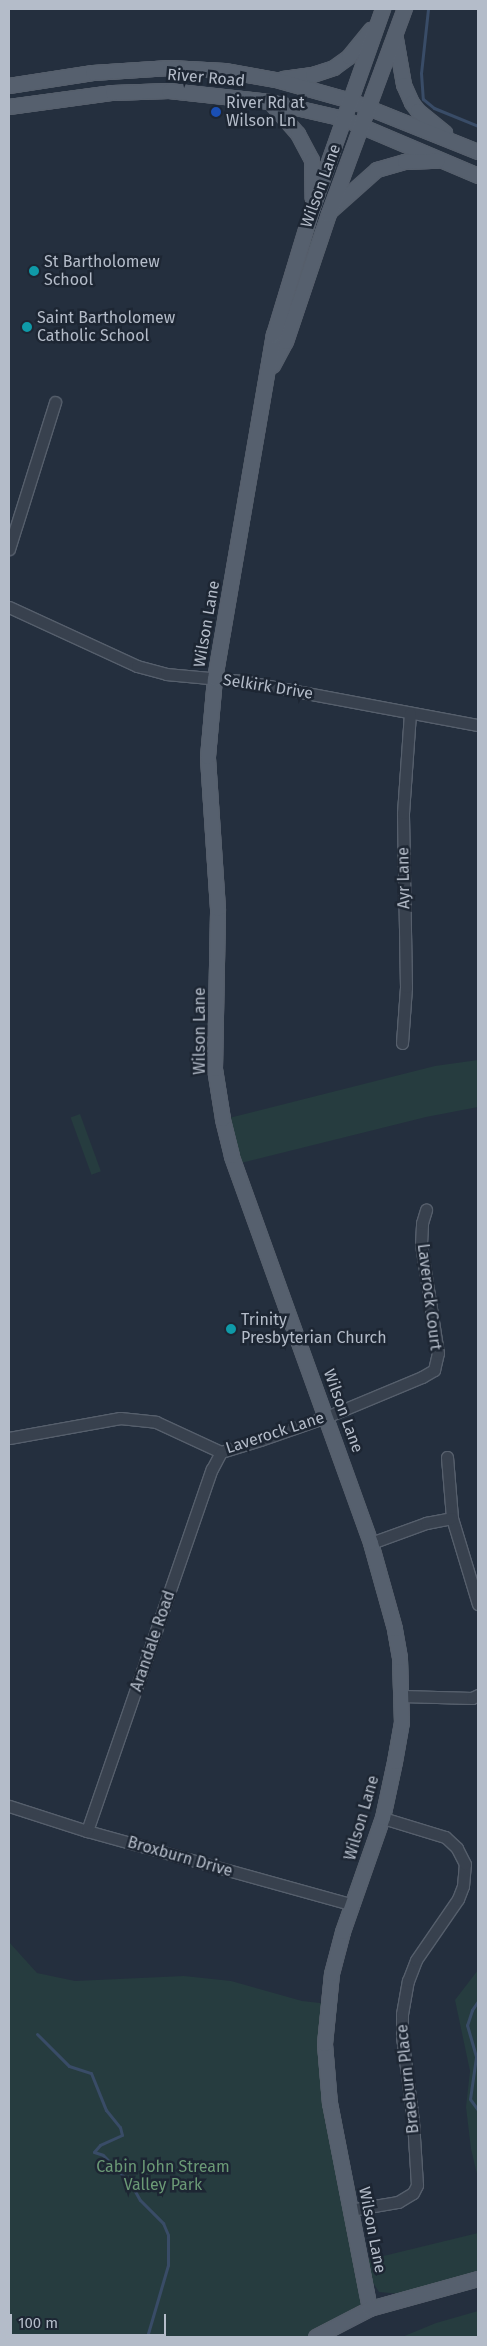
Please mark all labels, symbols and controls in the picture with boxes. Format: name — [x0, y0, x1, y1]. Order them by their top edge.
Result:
street label: River Road — [166, 65, 246, 91]
place label: River Rd at Wilson Ln — [226, 93, 305, 131]
marker: River Rd at Wilson Ln — [210, 106, 222, 118]
street label: Wilson Lane — [297, 142, 345, 230]
place label: St Bartholomew School — [44, 252, 160, 290]
marker: St Bartholomew School — [28, 265, 40, 277]
place label: Saint Bartholomew Catholic School — [37, 308, 175, 346]
marker: Saint Bartholomew Catholic School — [21, 321, 33, 333]
street label: Wilson Lane — [190, 579, 224, 669]
street label: Selkirk Drive — [222, 670, 314, 704]
street label: Ayr Lane — [394, 847, 414, 909]
street label: Wilson Lane — [190, 987, 210, 1075]
street label: Laverock Court — [413, 1243, 445, 1351]
place label: Trinity Presbyterian Church — [241, 1310, 387, 1348]
marker: Trinity Presbyterian Church — [225, 1323, 237, 1335]
street label: Wilson Lane — [319, 1367, 367, 1455]
street label: Laverock Lane — [223, 1408, 327, 1458]
street label: Arandale Road — [127, 1588, 179, 1694]
street label: Wilson Lane — [341, 1773, 383, 1863]
street label: Broxburn Drive — [125, 1833, 235, 1881]
street label: Braeburn Place — [393, 2023, 423, 2135]
park label: Cabin John Stream Valley Park — [96, 2157, 230, 2195]
street label: Wilson Lane — [354, 2185, 390, 2275]
scale bar — [12, 2304, 169, 2336]
text: 100 m — [18, 2314, 58, 2332]

